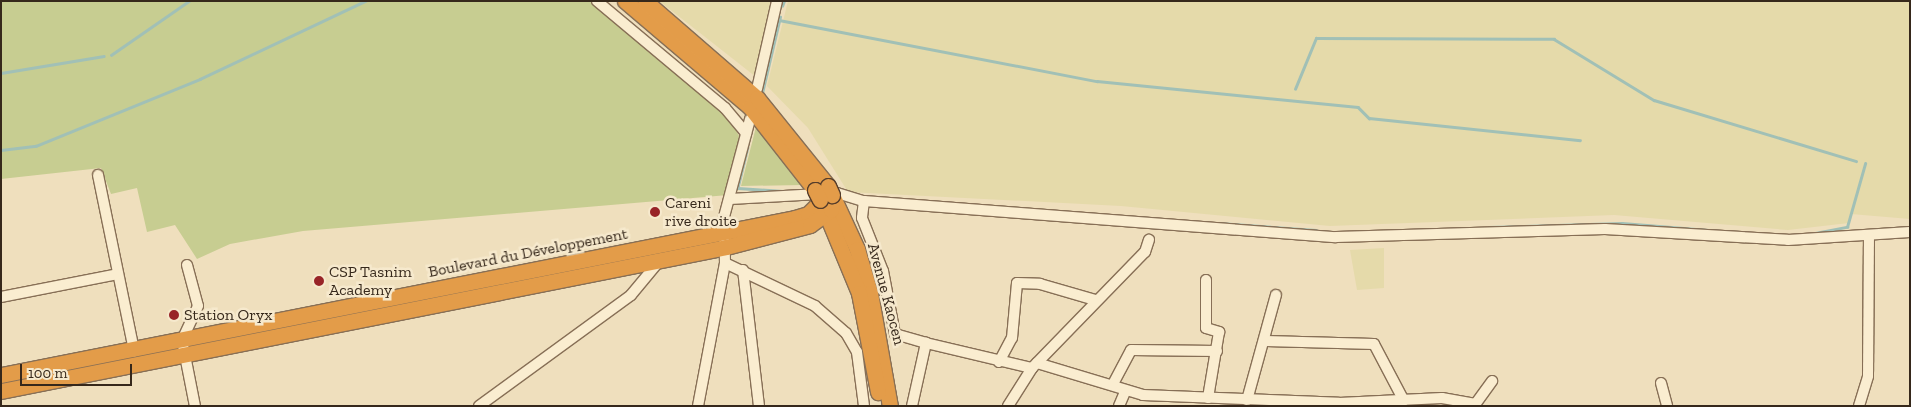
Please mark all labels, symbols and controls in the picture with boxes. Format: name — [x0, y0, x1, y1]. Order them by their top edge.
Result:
place label: Careni rive droite — [665, 193, 737, 231]
marker: Careni rive droite — [649, 206, 661, 218]
street label: Boulevard du Développement — [427, 224, 629, 282]
street label: Avenue Kaocen — [863, 241, 909, 347]
place label: CSP Tasnim Academy — [329, 262, 412, 300]
marker: CSP Tasnim Academy — [313, 275, 325, 287]
place label: Station Oryx — [184, 305, 272, 325]
marker: Station Oryx — [168, 309, 180, 321]
scale bar — [22, 354, 135, 386]
text: 100 m — [28, 364, 67, 382]

